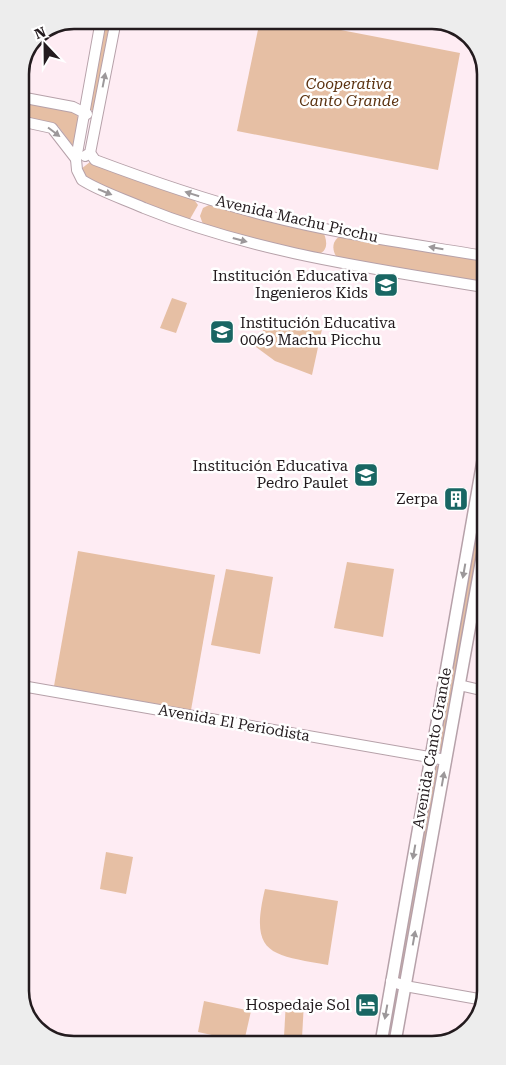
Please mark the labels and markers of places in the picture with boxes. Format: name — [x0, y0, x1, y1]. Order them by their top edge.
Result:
place label: Institución Educativa Ingenieros Kids — [212, 267, 368, 302]
school or university icon: Institución Educativa Ingenieros Kids — [373, 272, 399, 298]
place label: Institución Educativa 0069 Machu Picchu — [240, 314, 396, 349]
school or university icon: Institución Educativa 0069 Machu Picchu — [209, 319, 235, 345]
place label: Institución Educativa Pedro Paulet — [192, 457, 348, 492]
school or university icon: Institución Educativa Pedro Paulet — [353, 462, 379, 488]
building icon: Zerpa — [443, 486, 469, 512]
place label: Zerpa — [396, 490, 438, 508]
hotel icon: Hospedaje Sol — [354, 992, 380, 1018]
place label: Hospedaje Sol — [246, 996, 350, 1014]

